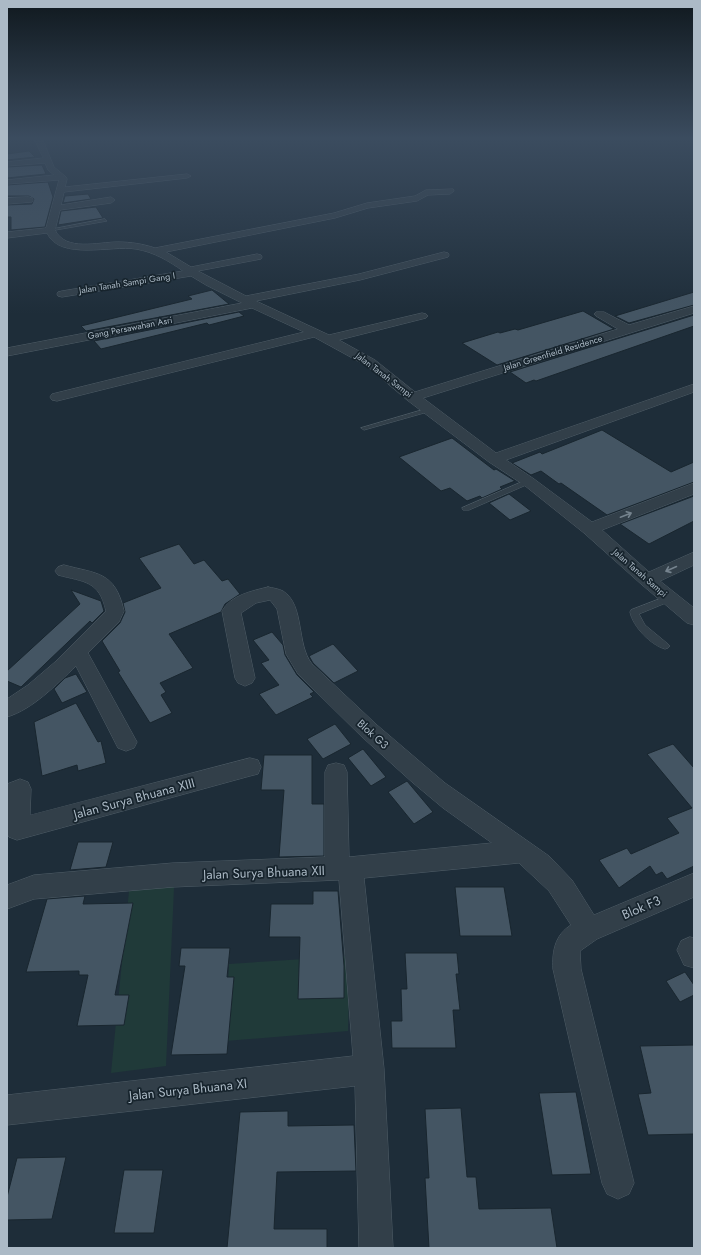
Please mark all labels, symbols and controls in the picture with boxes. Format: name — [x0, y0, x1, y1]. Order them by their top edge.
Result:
street label: Jalan Tanah Sampi Gang I — [77, 269, 176, 297]
street label: Gang Persawahan Asri — [86, 313, 173, 342]
street label: Jalan Greenfield Residence — [501, 331, 604, 374]
street label: Jalan Tanah Sampi — [352, 348, 415, 400]
one-way arrow — [620, 510, 632, 518]
street label: Jalan Tanah Sampi — [610, 545, 670, 600]
one-way arrow — [665, 566, 677, 573]
street label: Blok G3 — [354, 716, 392, 752]
street label: Jalan Surya Bhuana XIII — [69, 773, 197, 824]
street label: Jalan Surya Bhuana XII — [201, 861, 325, 884]
street label: Blok F3 — [619, 891, 664, 924]
street label: Jalan Surya Bhuana XI — [126, 1074, 248, 1105]

